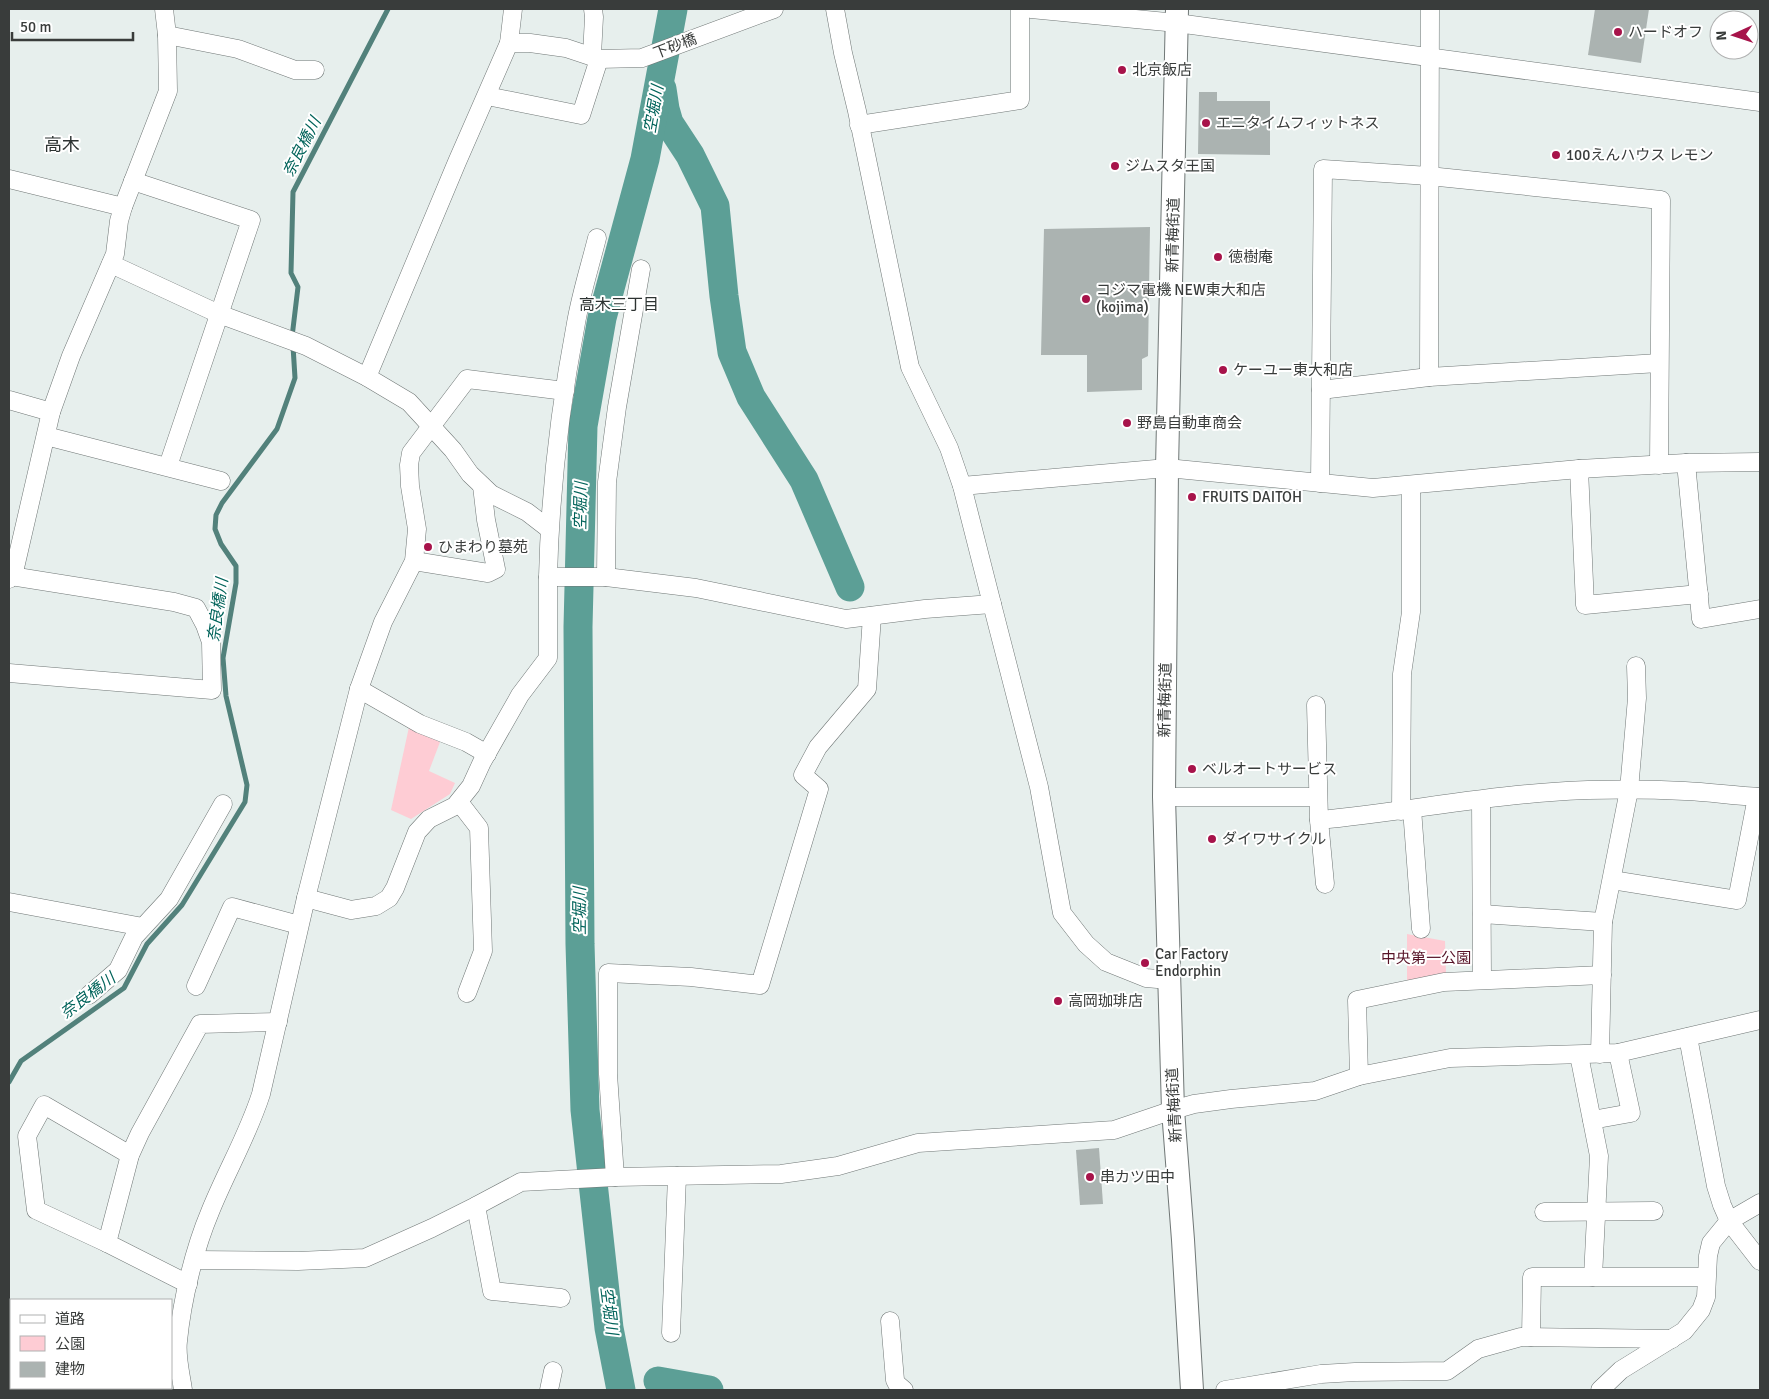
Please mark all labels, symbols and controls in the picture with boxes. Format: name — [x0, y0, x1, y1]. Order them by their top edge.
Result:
scale bar — [12, 10, 134, 42]
north arrow — [1709, 10, 1759, 60]
text: 50 m — [20, 18, 51, 36]
place label: ハードオフ — [1628, 23, 1703, 41]
marker: ハードオフ — [1612, 26, 1624, 38]
street label: 下砂橋 — [651, 30, 699, 62]
text: N — [1713, 30, 1730, 41]
place label: 北京飯店 — [1132, 61, 1192, 79]
marker: 北京飯店 — [1116, 64, 1128, 76]
water label: 空堀川 — [640, 82, 668, 134]
water label: 奈良橋川 — [279, 112, 326, 180]
place label: エニタイムフィットネス — [1216, 114, 1380, 132]
marker: エニタイムフィットネス — [1200, 117, 1212, 129]
district label: 高木 — [44, 134, 80, 156]
place label: 100えんハウス レモン — [1566, 146, 1714, 164]
marker: 100えんハウス レモン — [1550, 149, 1562, 161]
place label: ジムスタ王国 — [1125, 157, 1215, 175]
marker: ジムスタ王国 — [1109, 160, 1121, 172]
street label: 新青梅街道 — [1163, 197, 1183, 273]
place label: 徳樹庵 — [1228, 248, 1273, 266]
marker: 徳樹庵 — [1212, 251, 1224, 263]
place label: コジマ電機 NEW東大和店 (kojima) — [1096, 281, 1266, 316]
marker: コジマ電機 NEW東大和店 (kojima) — [1080, 293, 1092, 305]
district label: 高木三丁目 — [579, 295, 659, 315]
place label: ケーユー東大和店 — [1233, 361, 1353, 379]
marker: ケーユー東大和店 — [1217, 364, 1229, 376]
place label: 野島自動車商会 — [1137, 414, 1242, 432]
marker: 野島自動車商会 — [1121, 417, 1133, 429]
water label: 空堀川 — [571, 480, 591, 530]
place label: FRUITS DAITOH — [1202, 488, 1302, 506]
marker: FRUITS DAITOH — [1186, 491, 1198, 503]
place label: ひまわり墓苑 — [438, 538, 528, 556]
marker: ひまわり墓苑 — [422, 541, 434, 553]
water label: 奈良橋川 — [204, 575, 233, 643]
street label: 新青梅街道 — [1155, 662, 1175, 738]
place label: ベルオートサービス — [1202, 760, 1337, 778]
marker: ベルオートサービス — [1186, 763, 1198, 775]
place label: ダイワサイクル — [1222, 830, 1326, 848]
marker: ダイワサイクル — [1206, 833, 1218, 845]
water label: 空堀川 — [570, 885, 590, 935]
place label: Car Factory Endorphin — [1155, 945, 1228, 980]
park label: 中央第一公園 — [1381, 949, 1471, 967]
marker: Car Factory Endorphin — [1139, 957, 1151, 969]
water label: 奈良橋川 — [56, 968, 121, 1023]
place label: 高岡珈琲店 — [1068, 992, 1143, 1010]
marker: 高岡珈琲店 — [1052, 995, 1064, 1007]
street label: 新青梅街道 — [1163, 1067, 1185, 1143]
place label: 串カツ田中 — [1100, 1168, 1175, 1186]
marker: 串カツ田中 — [1084, 1171, 1096, 1183]
water label: 空堀川 — [596, 1286, 622, 1338]
legend — [10, 1299, 172, 1389]
text: 道路 — [55, 1310, 85, 1328]
text: 公園 — [55, 1335, 85, 1353]
text: 建物 — [55, 1360, 85, 1378]

